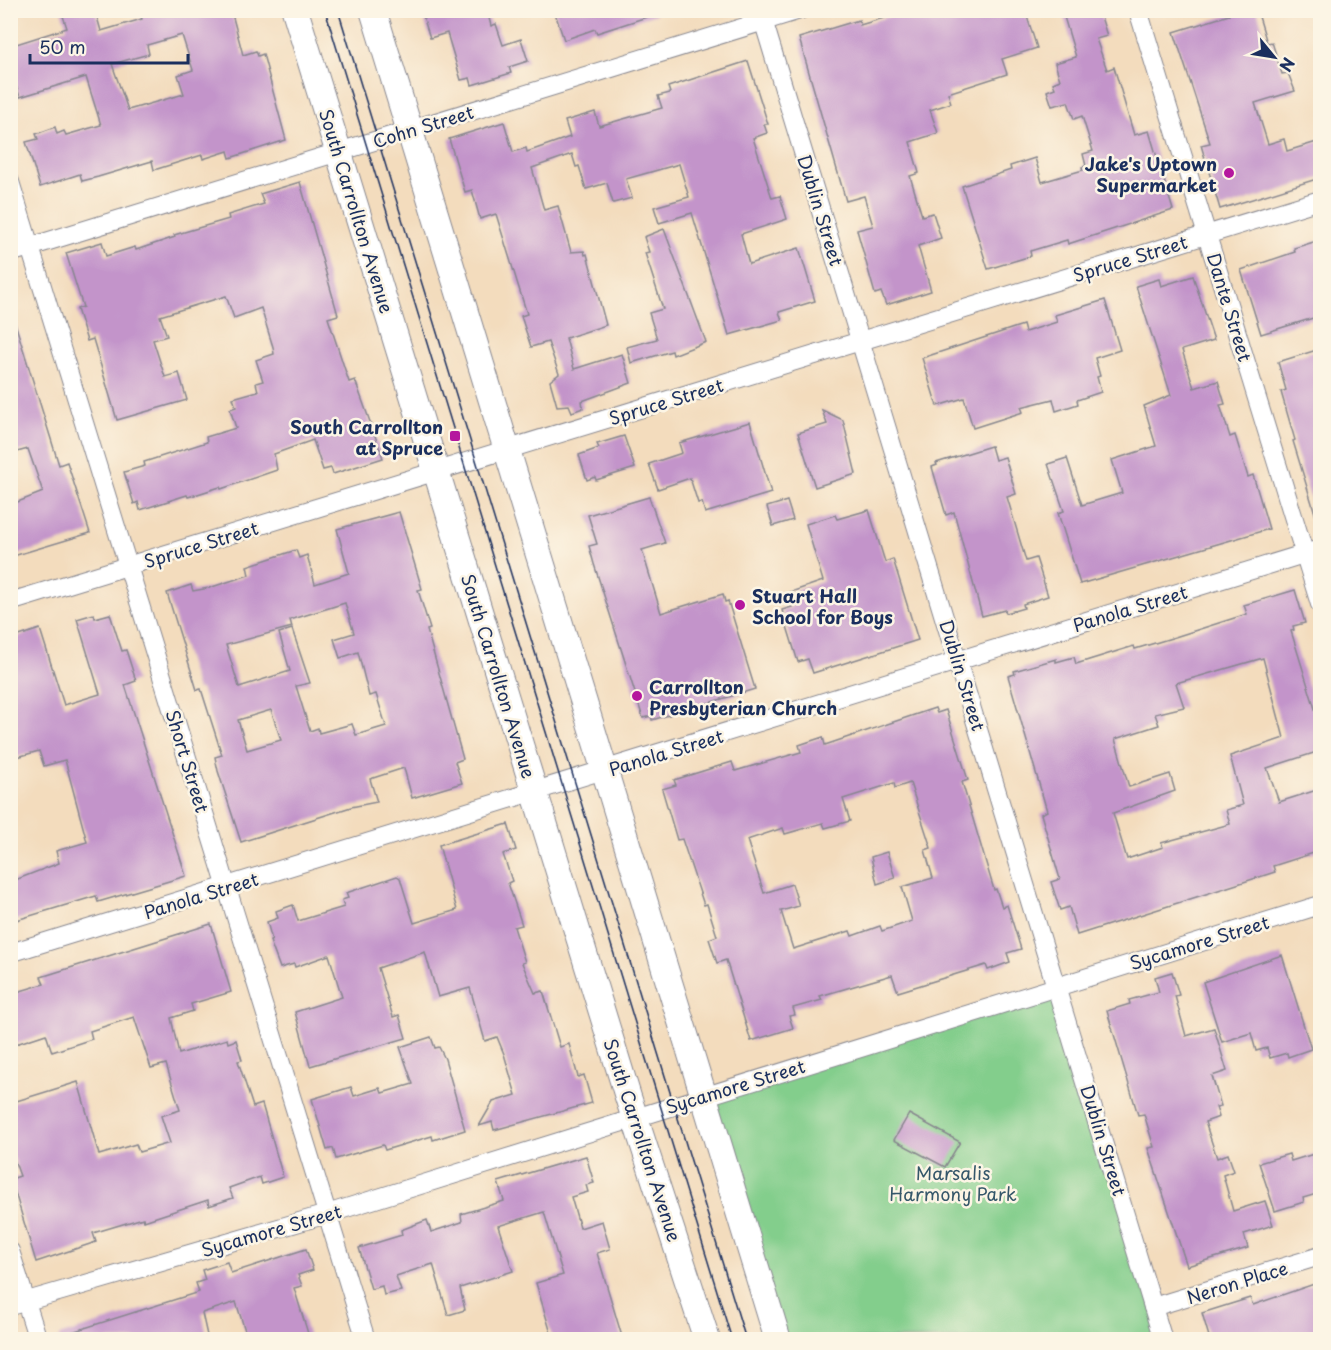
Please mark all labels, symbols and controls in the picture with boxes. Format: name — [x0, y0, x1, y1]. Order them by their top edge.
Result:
scale bar — [30, 27, 188, 65]
north arrow — [1244, 27, 1304, 87]
text: 50 m — [39, 33, 86, 60]
text: N — [1274, 54, 1301, 76]
street label: Cohn Street — [369, 98, 477, 154]
street label: South Carrollton Avenue — [313, 106, 401, 316]
place label: Jake's Uptown Supermarket — [1085, 150, 1217, 198]
street label: Dublin Street — [791, 151, 851, 269]
marker: Jake's Uptown Supermarket — [1222, 166, 1236, 180]
street label: Spruce Street — [1069, 228, 1191, 288]
street label: Dante Street — [1201, 249, 1259, 365]
street label: Spruce Street — [605, 371, 727, 431]
place label: South Carrollton at Spruce — [290, 413, 443, 461]
marker: South Carrollton at Spruce — [448, 429, 462, 443]
street label: Spruce Street — [140, 514, 262, 574]
street label: South Carrollton Avenue — [455, 571, 543, 781]
street label: Panola Street — [1069, 578, 1191, 638]
place label: Stuart Hall School for Boys — [752, 582, 893, 630]
marker: Stuart Hall School for Boys — [733, 598, 747, 612]
street label: Dublin Street — [933, 616, 993, 734]
place label: Carrollton Presbyterian Church — [649, 673, 837, 721]
marker: Carrollton Presbyterian Church — [630, 689, 644, 703]
street label: Short Street — [160, 706, 216, 816]
street label: Panola Street — [605, 722, 727, 782]
street label: Panola Street — [140, 865, 262, 925]
street label: Sycamore Street — [1126, 908, 1272, 976]
street label: South Carrollton Avenue — [597, 1035, 689, 1245]
street label: Sycamore Street — [662, 1052, 808, 1120]
street label: Dublin Street — [1074, 1081, 1134, 1199]
park label: Marsalis Harmony Park — [889, 1159, 1017, 1207]
street label: Sycamore Street — [198, 1197, 344, 1263]
street label: Neron Place — [1183, 1254, 1291, 1310]

